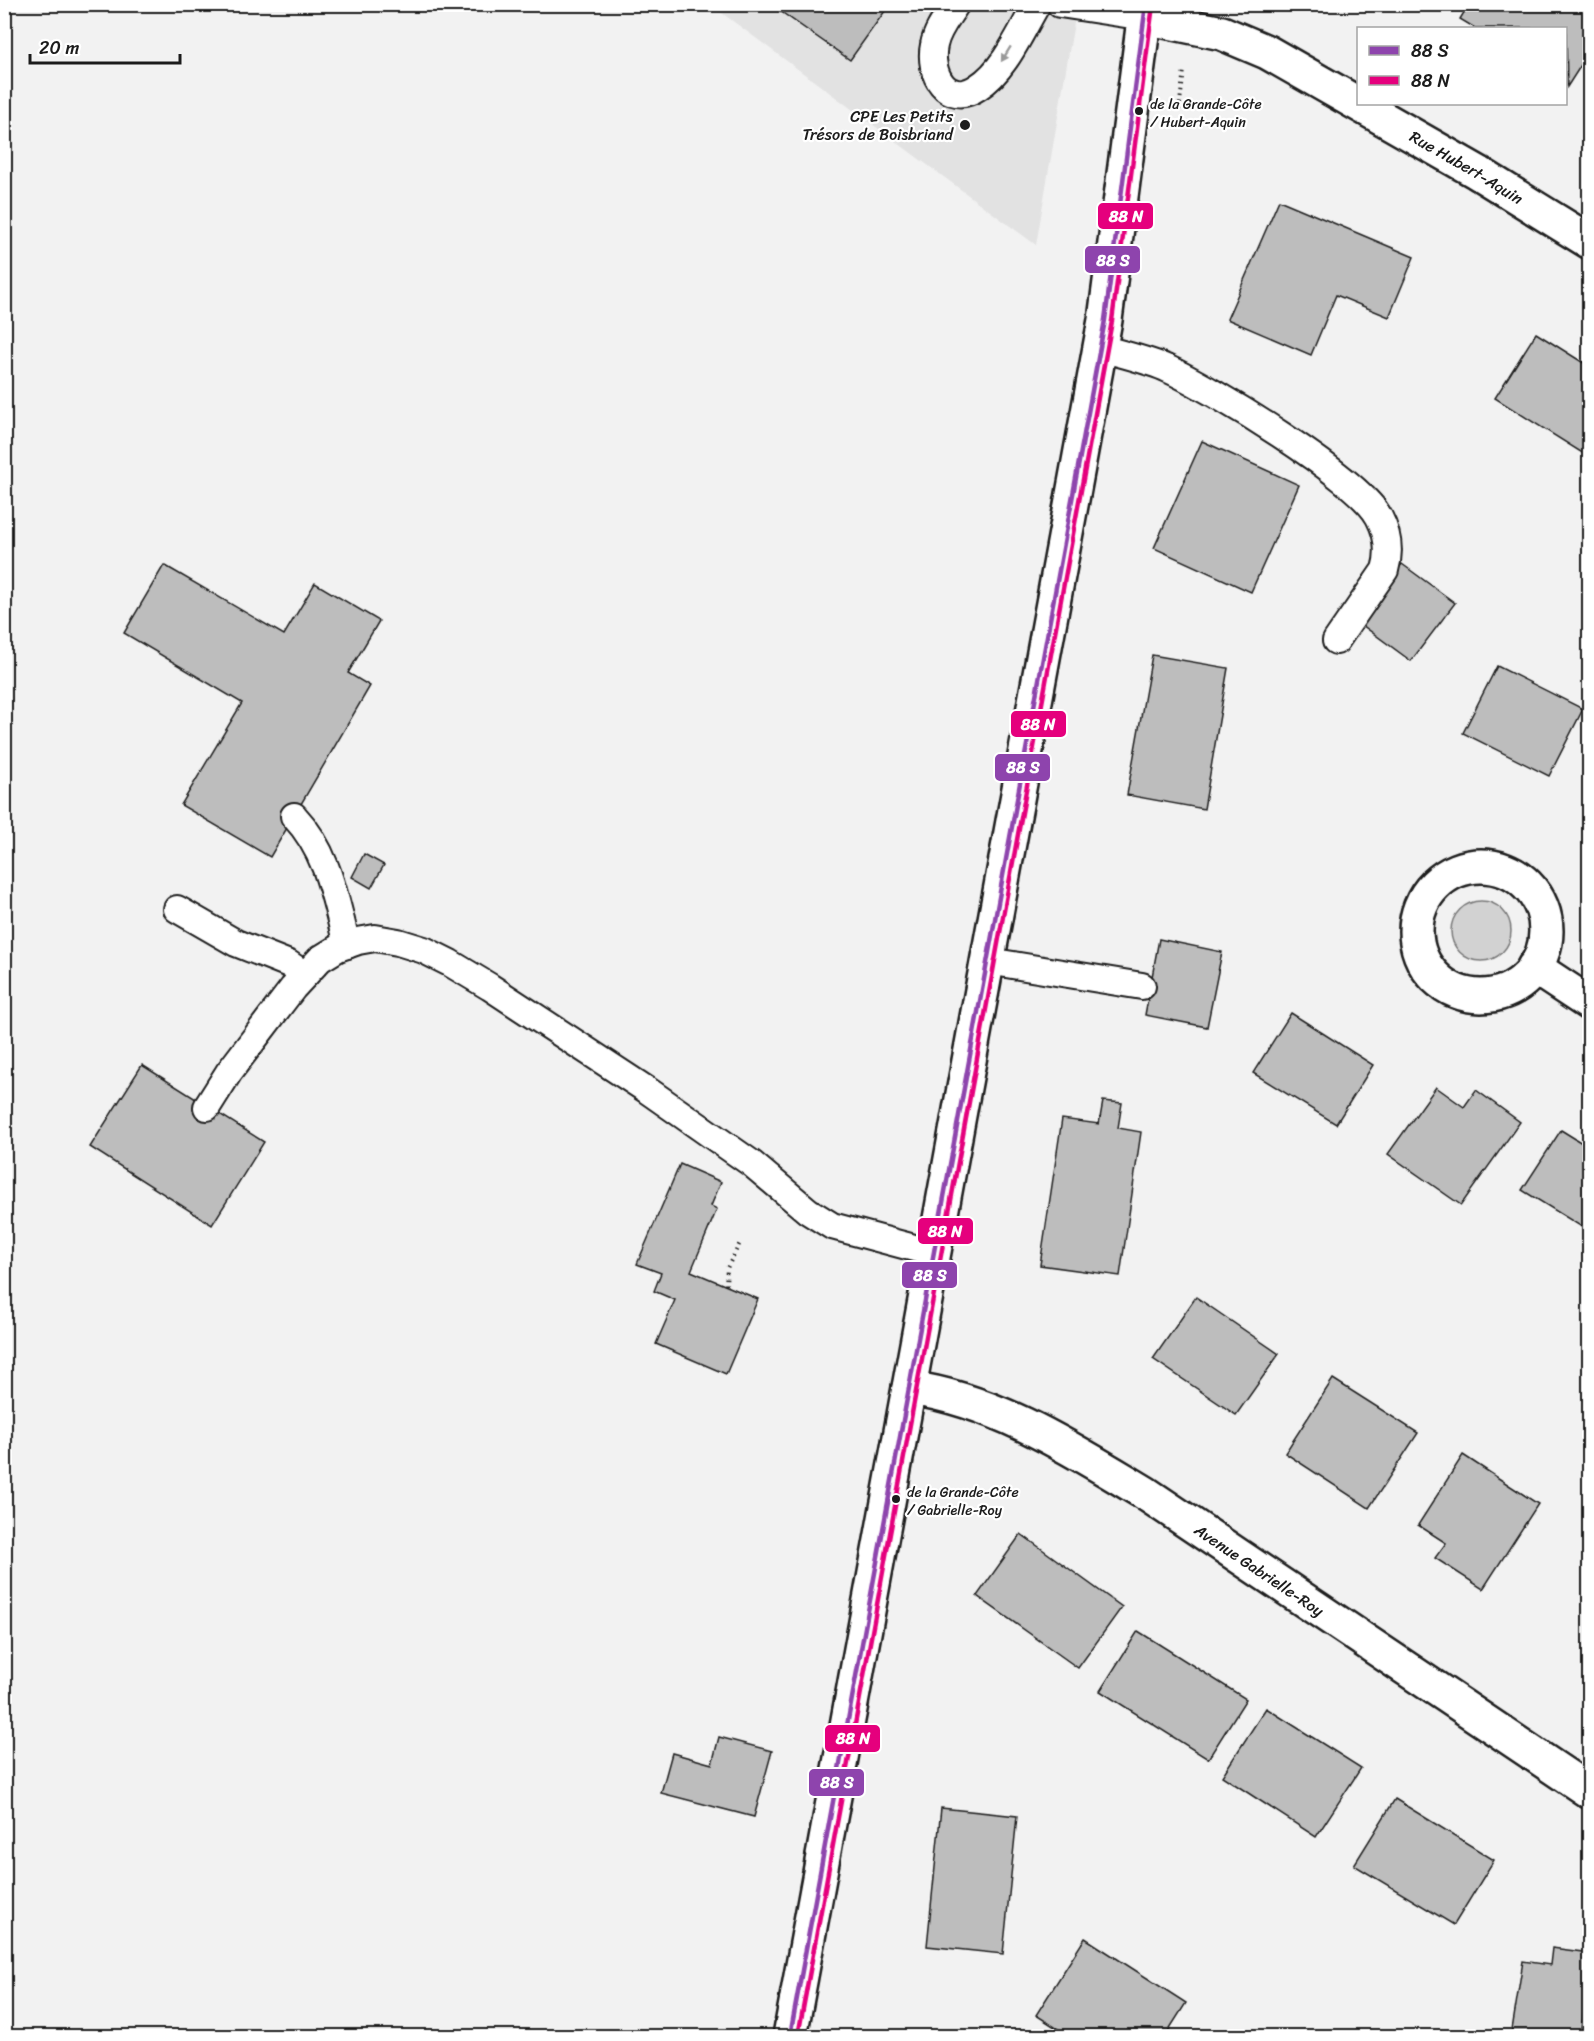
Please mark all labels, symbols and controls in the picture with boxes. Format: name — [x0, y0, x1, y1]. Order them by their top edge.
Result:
scale bar — [30, 27, 180, 65]
legend — [1357, 27, 1567, 105]
text: 20 m — [39, 32, 79, 64]
text: 88 S — [1411, 35, 1449, 67]
one-way arrow — [1001, 46, 1012, 62]
text: 88 N — [1411, 65, 1450, 97]
place label: de la Grande-Côte / Hubert-Aquin — [1150, 92, 1262, 135]
place label: CPE Les Petits Trésors de Boisbriand — [802, 102, 955, 149]
marker: de la Grande-Côte / Hubert-Aquin — [1133, 105, 1145, 117]
marker: CPE Les Petits Trésors de Boisbriand — [958, 118, 972, 132]
street label: Rue Hubert-Aquin — [1404, 122, 1529, 213]
line badge: 88 N — [1097, 202, 1154, 230]
text: 88 N — [1108, 202, 1144, 231]
line badge: 88 S — [1084, 245, 1141, 274]
text: 88 S — [1095, 246, 1131, 275]
line badge: 88 N — [1010, 710, 1067, 738]
text: 88 N — [1020, 710, 1056, 739]
line badge: 88 S — [994, 753, 1051, 782]
text: 88 S — [1005, 753, 1041, 782]
line badge: 88 N — [917, 1217, 974, 1245]
text: 88 N — [927, 1217, 963, 1246]
line badge: 88 S — [901, 1261, 958, 1289]
text: 88 S — [912, 1261, 948, 1290]
place label: de la Grande-Côte / Gabrielle-Roy — [907, 1480, 1019, 1523]
marker: de la Grande-Côte / Gabrielle-Roy — [890, 1493, 902, 1505]
street label: Avenue Gabrielle-Roy — [1187, 1515, 1331, 1625]
line badge: 88 N — [824, 1724, 881, 1753]
text: 88 N — [835, 1724, 871, 1753]
line badge: 88 S — [808, 1768, 865, 1797]
text: 88 S — [819, 1768, 855, 1797]

